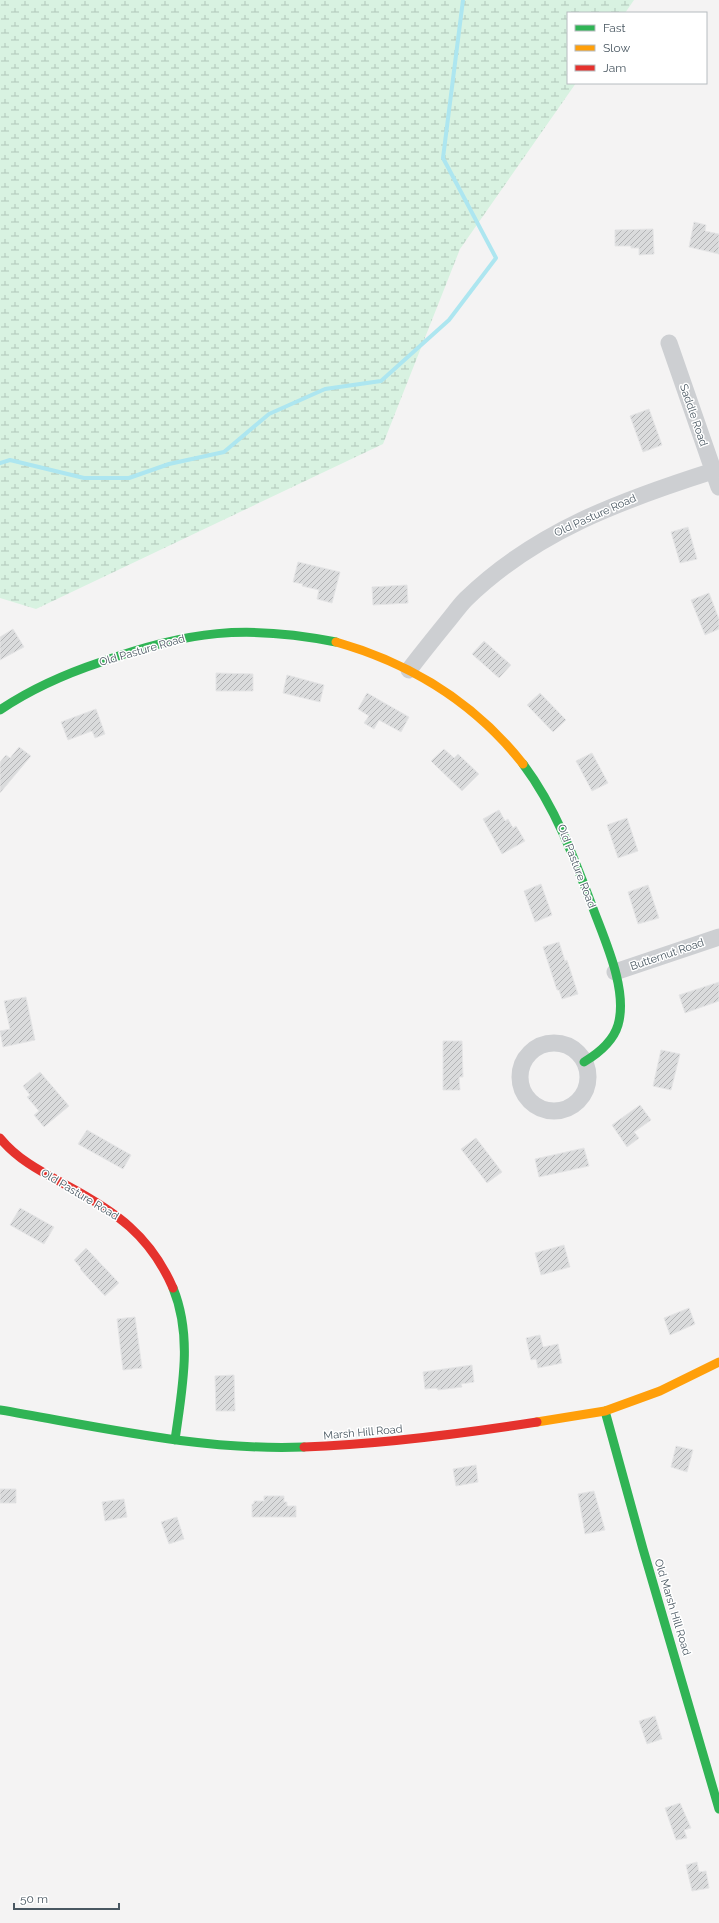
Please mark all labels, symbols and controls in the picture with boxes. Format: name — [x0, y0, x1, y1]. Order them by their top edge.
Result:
legend — [567, 12, 707, 84]
text: Fast — [603, 21, 626, 35]
text: Slow — [603, 41, 630, 55]
text: Jam — [603, 61, 626, 75]
street label: Saddle Road — [677, 382, 710, 448]
street label: Old Pasture Road — [552, 491, 638, 539]
street label: Old Pasture Road — [98, 632, 187, 669]
street label: Old Pasture Road — [555, 823, 599, 910]
street label: Butternut Road — [629, 936, 706, 973]
street label: Old Pasture Road — [38, 1166, 121, 1223]
street label: Marsh Hill Road — [323, 1423, 403, 1442]
street label: Old Marsh Hill Road — [652, 1557, 693, 1657]
scale bar — [14, 1885, 119, 1911]
text: 50 m — [20, 1892, 48, 1906]

